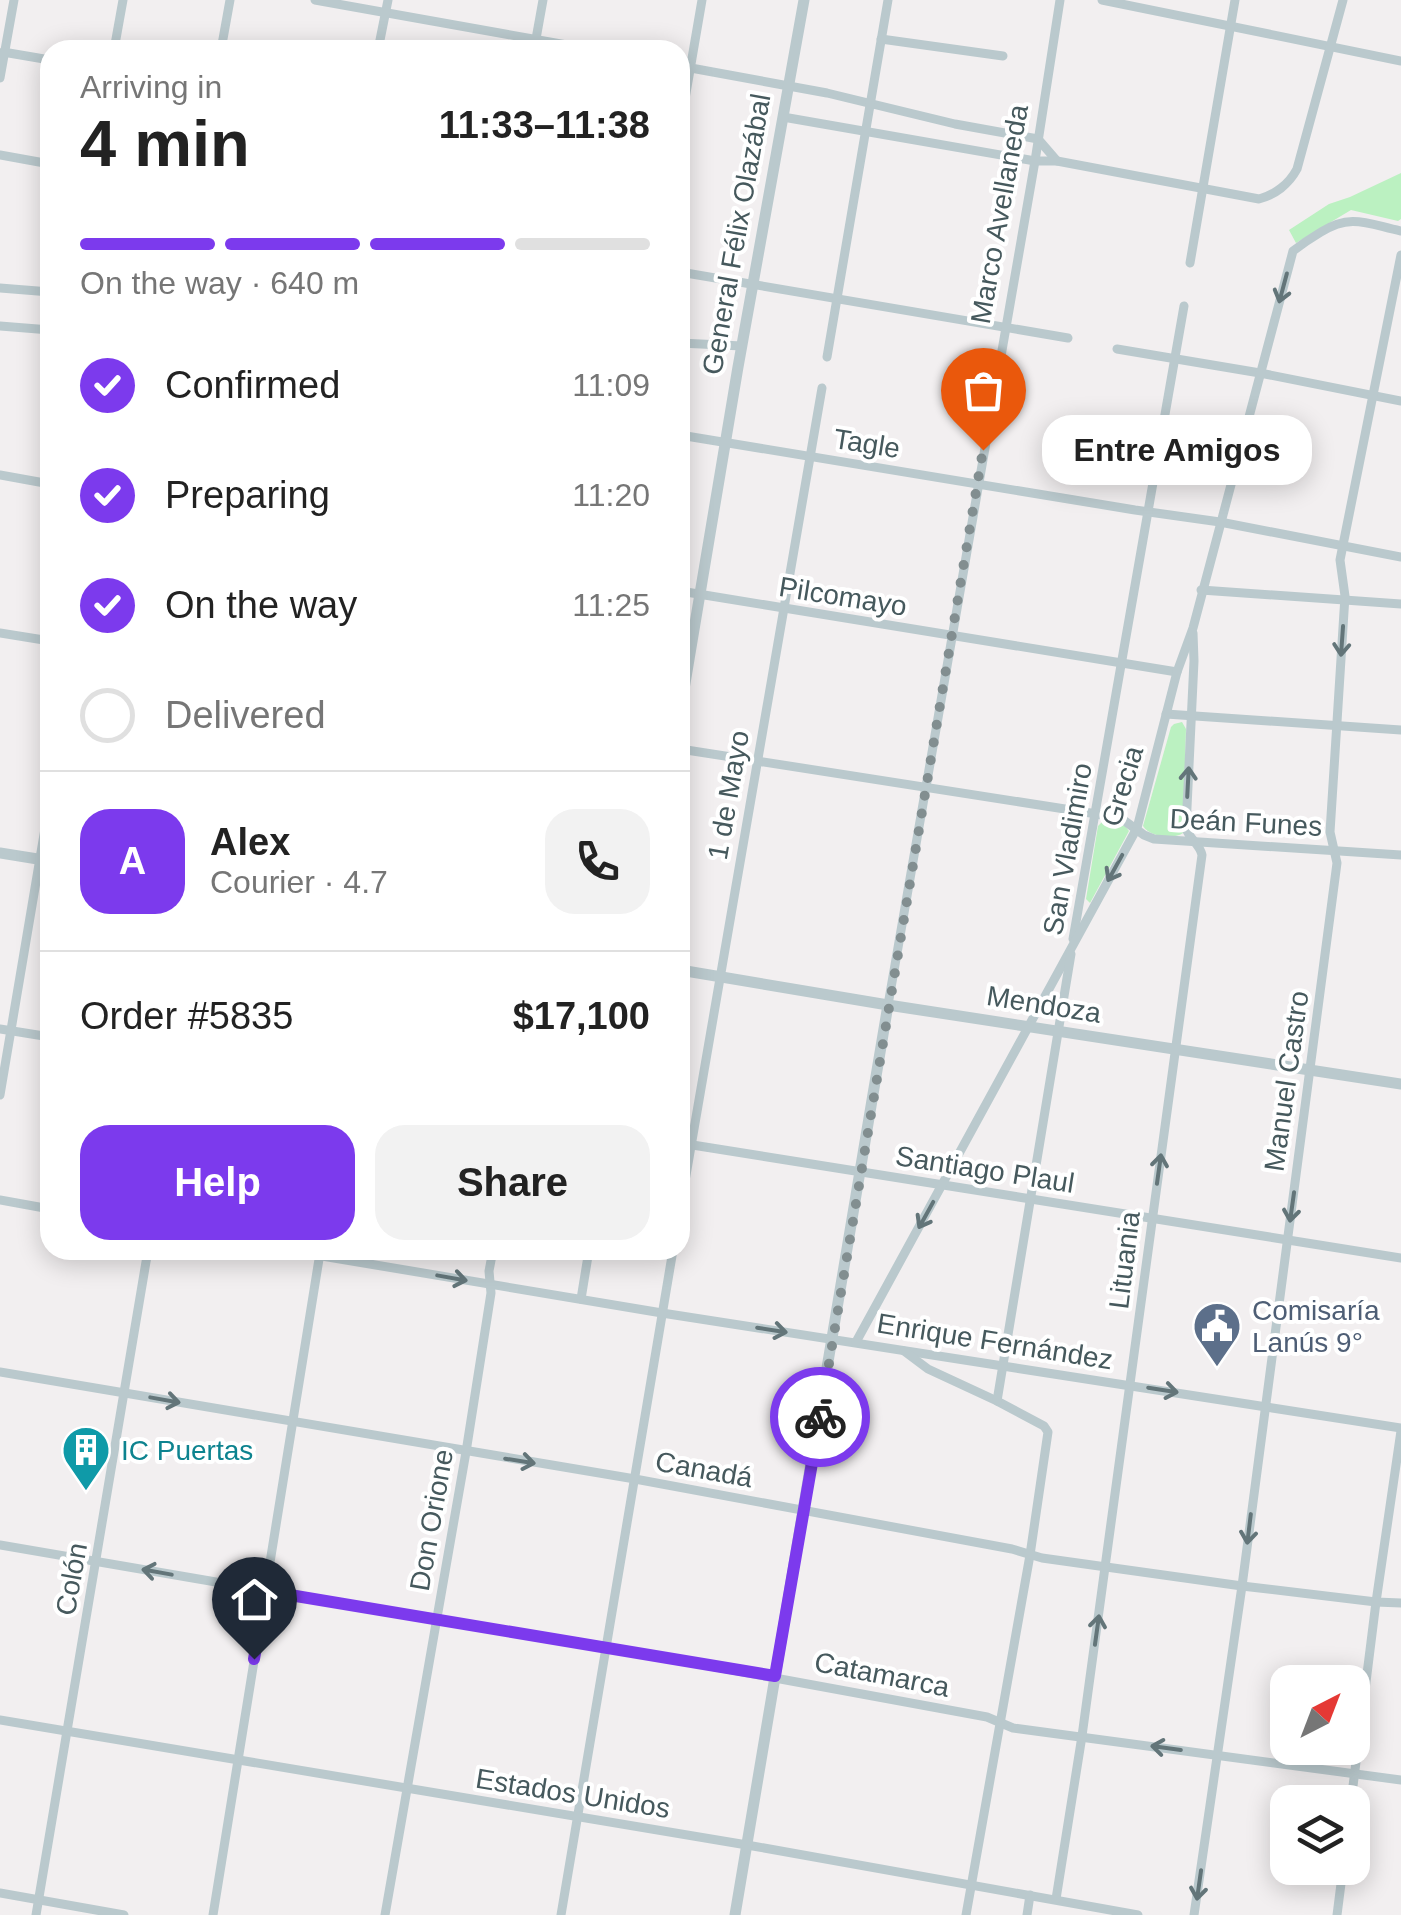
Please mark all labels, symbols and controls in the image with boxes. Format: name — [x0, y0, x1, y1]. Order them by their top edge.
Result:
text: Arriving in — [80, 69, 222, 105]
street label: General Félix Olazábal — [696, 91, 776, 377]
street label: Marco Avellaneda — [965, 102, 1034, 326]
text: 11:33–11:38 — [439, 104, 650, 146]
text: 4 min — [80, 107, 250, 180]
text: On the way · 640 m — [80, 265, 359, 301]
one-way arrow — [1272, 272, 1291, 303]
pin — [941, 348, 1026, 451]
icon: check — [80, 358, 135, 413]
icon: bag — [956, 363, 1011, 418]
text: Confirmed — [165, 364, 340, 406]
text: 11:09 — [572, 367, 650, 403]
callout: Entre Amigos — [1043, 415, 1313, 485]
street label: Tagle — [831, 423, 902, 464]
text: Entre Amigos — [1074, 432, 1280, 468]
icon: check — [80, 468, 135, 523]
text: Preparing — [165, 474, 330, 516]
text: 11:20 — [572, 477, 650, 513]
street label: Pilcomayo — [777, 571, 909, 622]
icon: check — [80, 578, 135, 633]
text: On the way — [165, 584, 357, 626]
text: 11:25 — [572, 587, 650, 623]
one-way arrow — [1333, 624, 1352, 656]
text: Delivered — [165, 694, 326, 736]
street label: 1 de Mayo — [702, 728, 755, 862]
street label: Grecia — [1096, 742, 1149, 830]
street label: San Vladimiro — [1037, 761, 1098, 938]
one-way arrow — [1179, 767, 1198, 799]
street label: Deán Funes — [1169, 803, 1323, 842]
button: phone — [545, 809, 650, 914]
text: Alex — [210, 821, 290, 863]
text: A — [119, 840, 146, 882]
one-way arrow — [1105, 853, 1125, 882]
text: Courier · 4.7 — [210, 864, 388, 900]
street label: Mendoza — [985, 980, 1104, 1029]
street label: Manuel Castro — [1258, 989, 1315, 1173]
text: Order #5835 — [80, 995, 293, 1037]
text: $17,100 — [513, 995, 650, 1037]
button: Help — [80, 1125, 355, 1240]
button: Share — [375, 1125, 650, 1240]
street label: Santiago Plaul — [893, 1140, 1077, 1199]
one-way arrow — [1150, 1153, 1168, 1186]
one-way arrow — [1282, 1190, 1300, 1222]
one-way arrow — [916, 1200, 936, 1229]
street label: Lituania — [1103, 1209, 1146, 1311]
one-way arrow — [435, 1269, 467, 1288]
place label: Comisaría Lanús 9° — [1252, 1295, 1380, 1358]
public building icon: Comisaría Lanús 9° — [1191, 1300, 1243, 1368]
street label: Enrique Fernández — [875, 1308, 1115, 1375]
one-way arrow — [756, 1322, 788, 1340]
courier — [770, 1367, 870, 1467]
one-way arrow — [1146, 1382, 1178, 1400]
icon: bike — [793, 1390, 848, 1445]
one-way arrow — [148, 1392, 181, 1410]
building icon: IC Puertas — [60, 1424, 112, 1492]
place label: IC Puertas — [121, 1435, 253, 1466]
street label: Canadá — [653, 1446, 755, 1493]
street label: Don Orione — [404, 1447, 459, 1593]
one-way arrow — [503, 1452, 536, 1471]
one-way arrow — [1239, 1512, 1258, 1544]
street label: Colón — [50, 1540, 93, 1618]
pin — [212, 1557, 297, 1660]
one-way arrow — [141, 1562, 174, 1581]
icon: home — [227, 1572, 282, 1627]
one-way arrow — [1088, 1614, 1107, 1647]
street label: Catamarca — [812, 1646, 952, 1703]
north arrow — [1270, 1665, 1370, 1765]
map controls — [1270, 1665, 1370, 1885]
one-way arrow — [1150, 1739, 1182, 1757]
street label: Estados Unidos — [474, 1763, 672, 1824]
button: layers — [1270, 1785, 1370, 1885]
one-way arrow — [1189, 1868, 1207, 1901]

